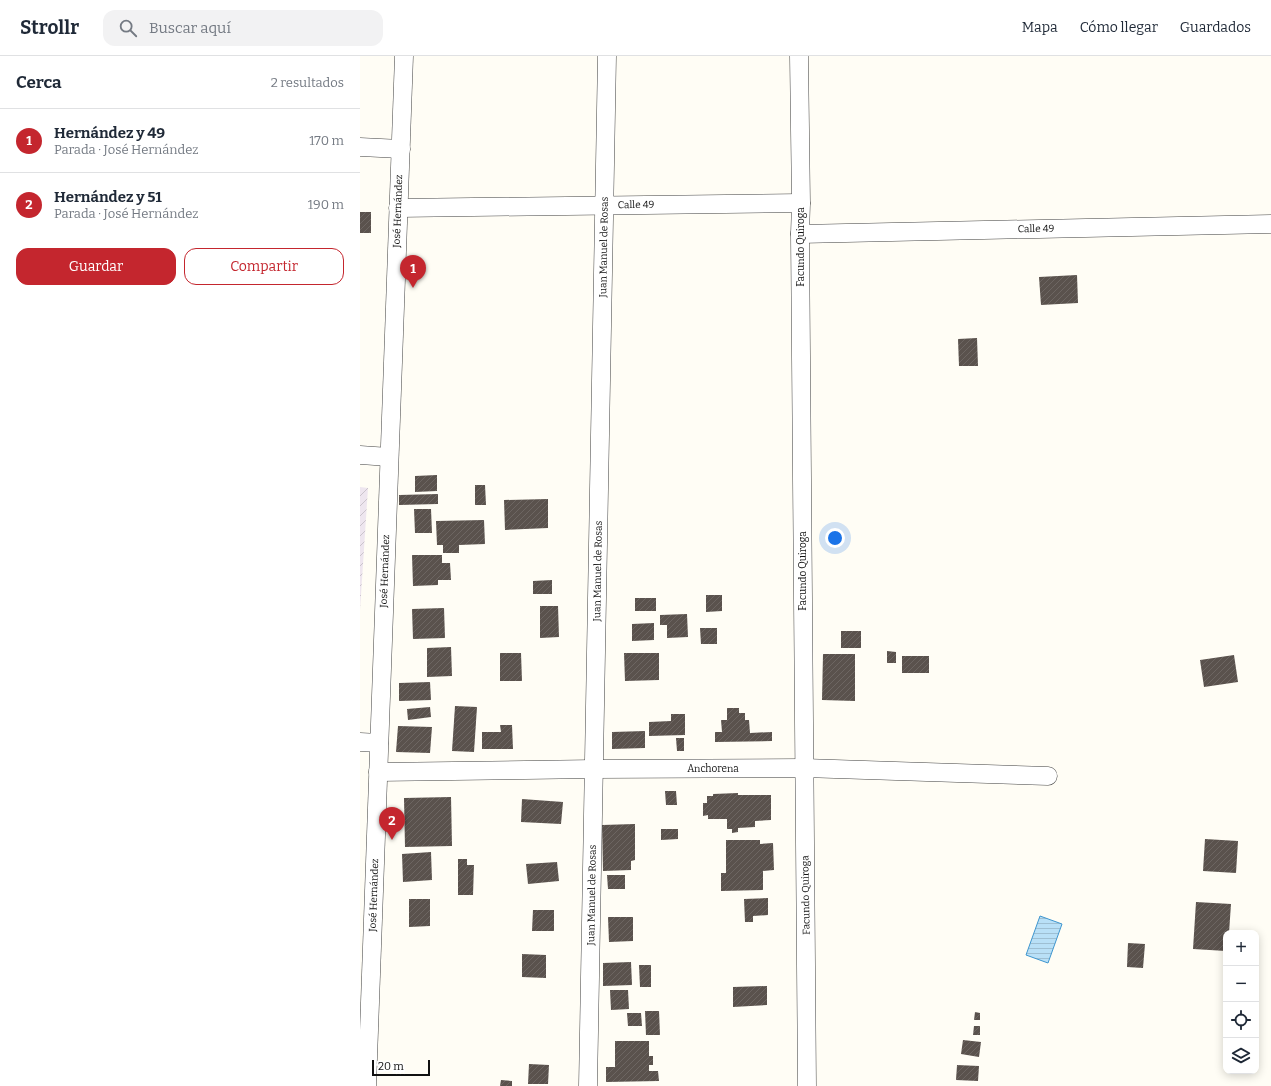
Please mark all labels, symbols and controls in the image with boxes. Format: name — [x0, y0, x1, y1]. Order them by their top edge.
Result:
search box — [103, 10, 383, 46]
text: Strollr — [20, 16, 79, 39]
icon: search — [117, 17, 139, 39]
text: Buscar aquí — [149, 19, 231, 37]
text: Mapa — [1022, 19, 1058, 36]
text: Cómo llegar — [1080, 19, 1158, 36]
text: Guardados — [1180, 19, 1251, 36]
text: Cerca — [16, 72, 61, 93]
text: 2 resultados — [271, 75, 344, 90]
text: Hernández y 49 — [54, 124, 165, 142]
text: 1 — [26, 133, 32, 148]
text: 170 m — [309, 133, 344, 148]
text: Parada · José Hernández — [54, 142, 199, 157]
street label: José Hernández — [391, 174, 405, 249]
text: Hernández y 51 — [54, 188, 162, 206]
street label: Juan Manuel de Rosas — [597, 196, 611, 299]
text: 2 — [25, 197, 33, 212]
text: 190 m — [308, 197, 344, 212]
street label: Calle 49 — [618, 199, 655, 211]
text: Parada · José Hernández — [54, 206, 199, 221]
street label: Facundo Quiroga — [795, 207, 807, 287]
street label: Calle 49 — [1018, 223, 1055, 235]
button: Guardar — [16, 248, 176, 285]
button: Compartir — [184, 248, 344, 285]
pin: 1 — [400, 255, 426, 288]
street label: Juan Manuel de Rosas — [591, 520, 605, 623]
your location — [825, 528, 845, 548]
street label: Facundo Quiroga — [797, 531, 809, 611]
street label: José Hernández — [378, 534, 392, 609]
street label: Anchorena — [687, 763, 739, 775]
pin: 2 — [379, 807, 405, 840]
street label: Juan Manuel de Rosas — [585, 844, 599, 947]
street label: Facundo Quiroga — [799, 855, 813, 935]
street label: José Hernández — [367, 858, 381, 933]
map controls — [1223, 930, 1259, 1074]
button: + — [1223, 930, 1259, 966]
button: − — [1223, 966, 1259, 1002]
button: locate — [1223, 1002, 1259, 1038]
button: layers — [1223, 1038, 1259, 1074]
scale bar — [372, 1058, 430, 1077]
text: 20 m — [378, 1060, 404, 1073]

